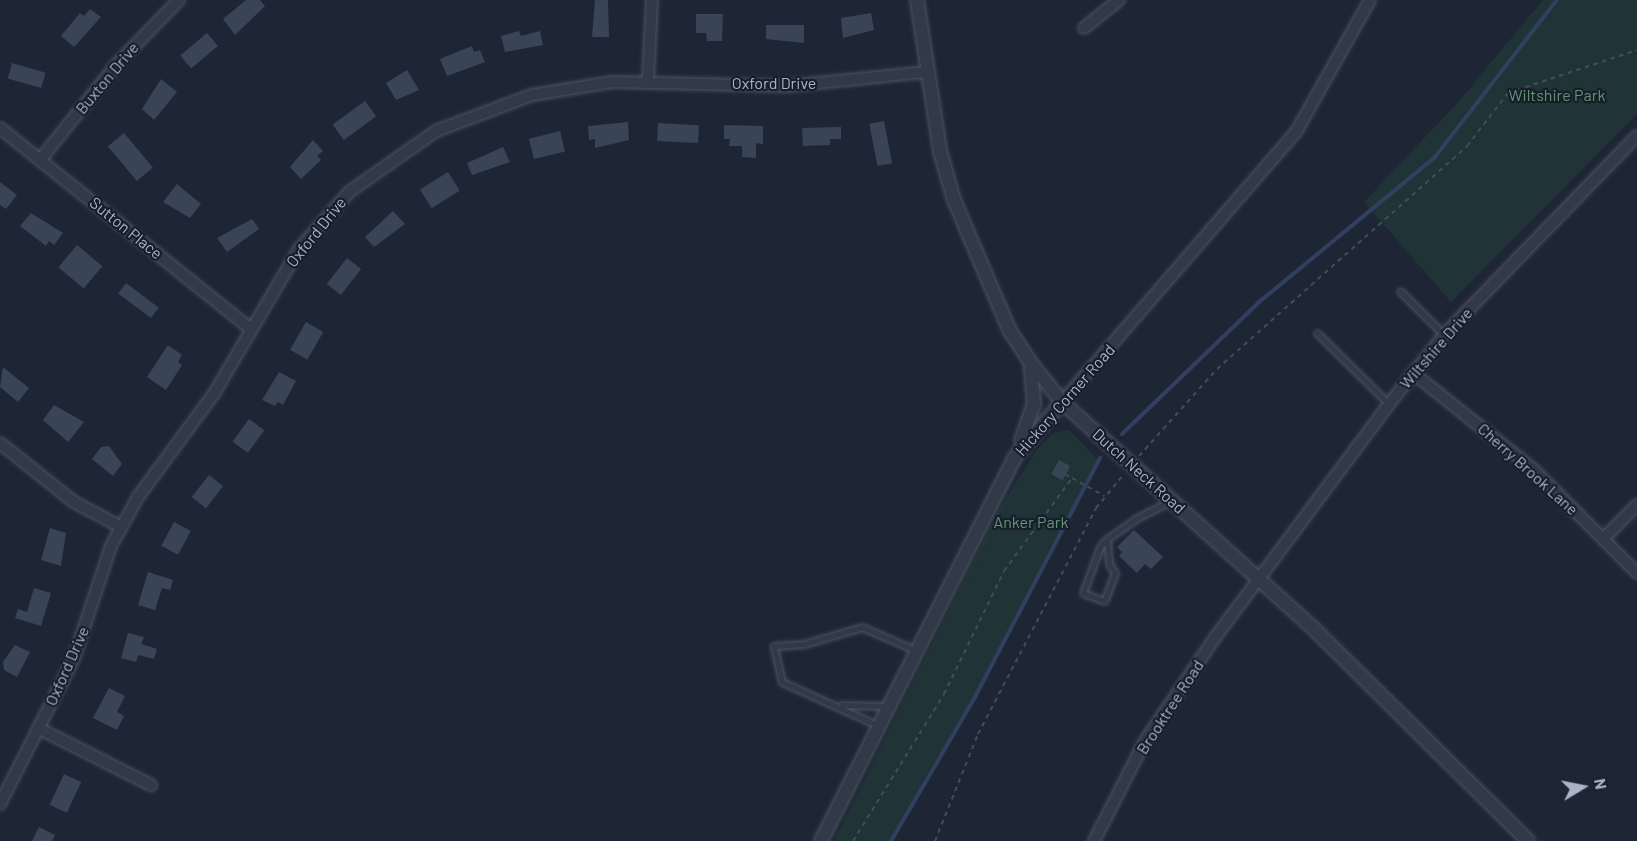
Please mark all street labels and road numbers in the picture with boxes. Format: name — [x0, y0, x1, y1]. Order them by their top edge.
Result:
street label: Buxton Drive — [71, 38, 143, 118]
street label: Oxford Drive — [732, 73, 816, 93]
street label: Sutton Place — [86, 193, 166, 263]
street label: Oxford Drive — [282, 193, 350, 271]
street label: Wiltshire Drive — [1396, 304, 1476, 392]
street label: Hickory Corner Road — [1011, 340, 1119, 460]
street label: Cherry Brook Lane — [1474, 419, 1582, 519]
street label: Dutch Neck Road — [1089, 424, 1189, 518]
street label: Oxford Drive — [41, 623, 93, 709]
street label: Brooktree Road — [1132, 656, 1208, 758]

